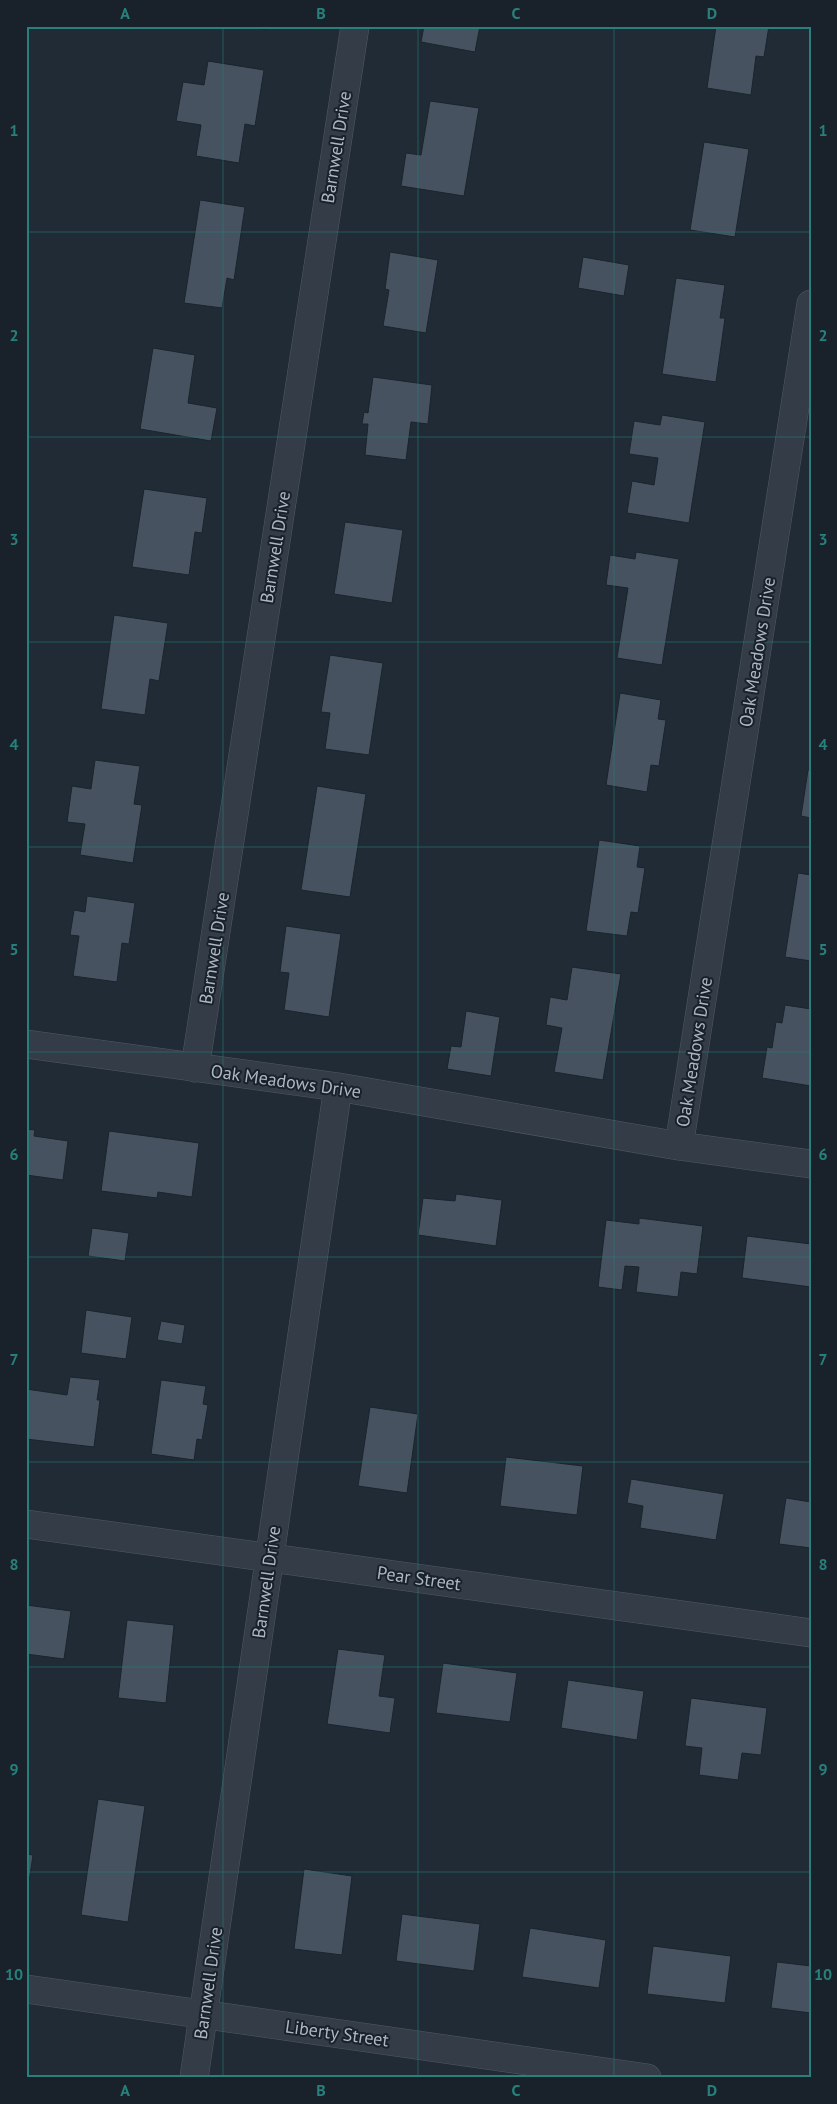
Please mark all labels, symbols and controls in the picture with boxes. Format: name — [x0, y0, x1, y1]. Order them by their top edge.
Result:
text: A — [120, 3, 130, 23]
text: B — [316, 3, 326, 23]
text: C — [512, 3, 521, 23]
text: D — [707, 3, 717, 23]
street label: Barnwell Drive — [316, 89, 356, 205]
text: 1 — [9, 120, 19, 140]
text: 1 — [818, 120, 828, 140]
text: 2 — [9, 325, 19, 345]
text: 2 — [818, 325, 828, 345]
street label: Barnwell Drive — [255, 489, 295, 605]
text: 3 — [9, 529, 19, 549]
text: 3 — [818, 529, 828, 549]
street label: Oak Meadows Drive — [734, 575, 780, 729]
text: 4 — [9, 734, 19, 754]
text: 4 — [818, 734, 828, 754]
street label: Barnwell Drive — [194, 890, 234, 1006]
text: 5 — [9, 939, 19, 959]
text: 5 — [818, 939, 828, 959]
street label: Oak Meadows Drive — [671, 975, 717, 1129]
street label: Oak Meadows Drive — [209, 1059, 363, 1103]
text: 6 — [9, 1144, 19, 1164]
text: 6 — [818, 1144, 828, 1164]
text: 7 — [9, 1349, 19, 1369]
text: 7 — [818, 1349, 828, 1369]
street label: Barnwell Drive — [247, 1524, 285, 1640]
text: 8 — [9, 1554, 19, 1574]
text: 8 — [818, 1554, 828, 1574]
street label: Pear Street — [376, 1561, 462, 1595]
text: 9 — [9, 1759, 19, 1779]
text: 9 — [818, 1759, 828, 1779]
street label: Barnwell Drive — [189, 1925, 227, 2041]
text: 10 — [5, 1964, 23, 1984]
text: 10 — [814, 1964, 832, 1984]
street label: Liberty Street — [284, 2014, 390, 2052]
text: A — [120, 2080, 130, 2100]
text: B — [316, 2080, 326, 2100]
text: C — [512, 2080, 521, 2100]
text: D — [707, 2080, 717, 2100]

